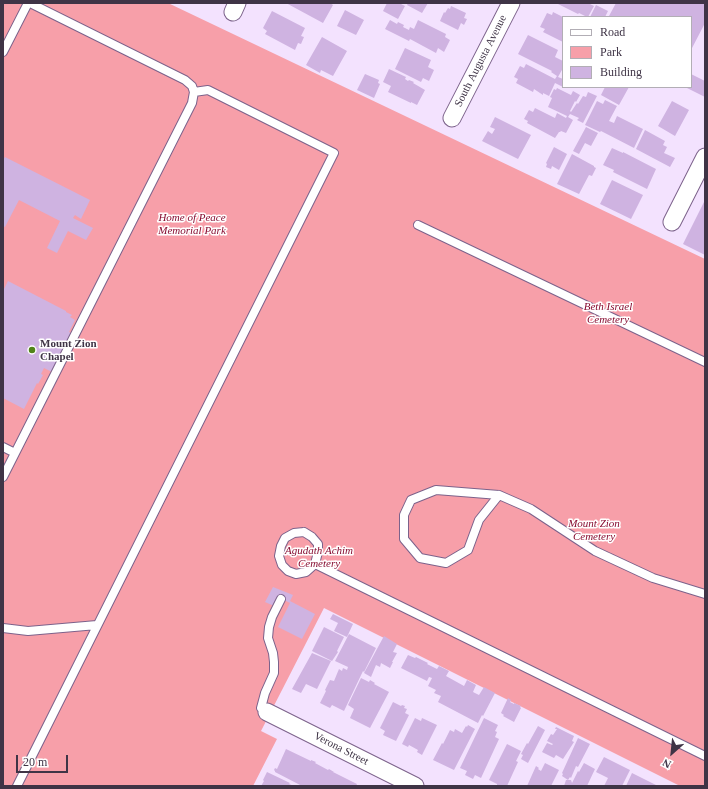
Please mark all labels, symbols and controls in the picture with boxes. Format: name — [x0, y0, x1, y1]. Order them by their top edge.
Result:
street label: South Augusta Avenue — [452, 13, 510, 109]
legend — [562, 16, 692, 88]
text: Road — [600, 25, 625, 39]
text: Park — [600, 45, 622, 59]
text: Building — [600, 65, 642, 79]
park label: Home of Peace Memorial Park — [158, 211, 226, 237]
park label: Beth Israel Cemetery — [584, 300, 632, 326]
place label: Mount Zion Chapel — [40, 337, 97, 363]
marker: Mount Zion Chapel — [27, 345, 37, 355]
park label: Mount Zion Cemetery — [568, 517, 620, 543]
park label: Agudath Achim Cemetery — [285, 544, 353, 570]
street label: Verona Street — [311, 730, 371, 768]
north arrow — [652, 733, 692, 773]
scale bar — [18, 747, 70, 773]
text: 20 m — [23, 755, 47, 769]
text: N — [660, 757, 673, 771]

